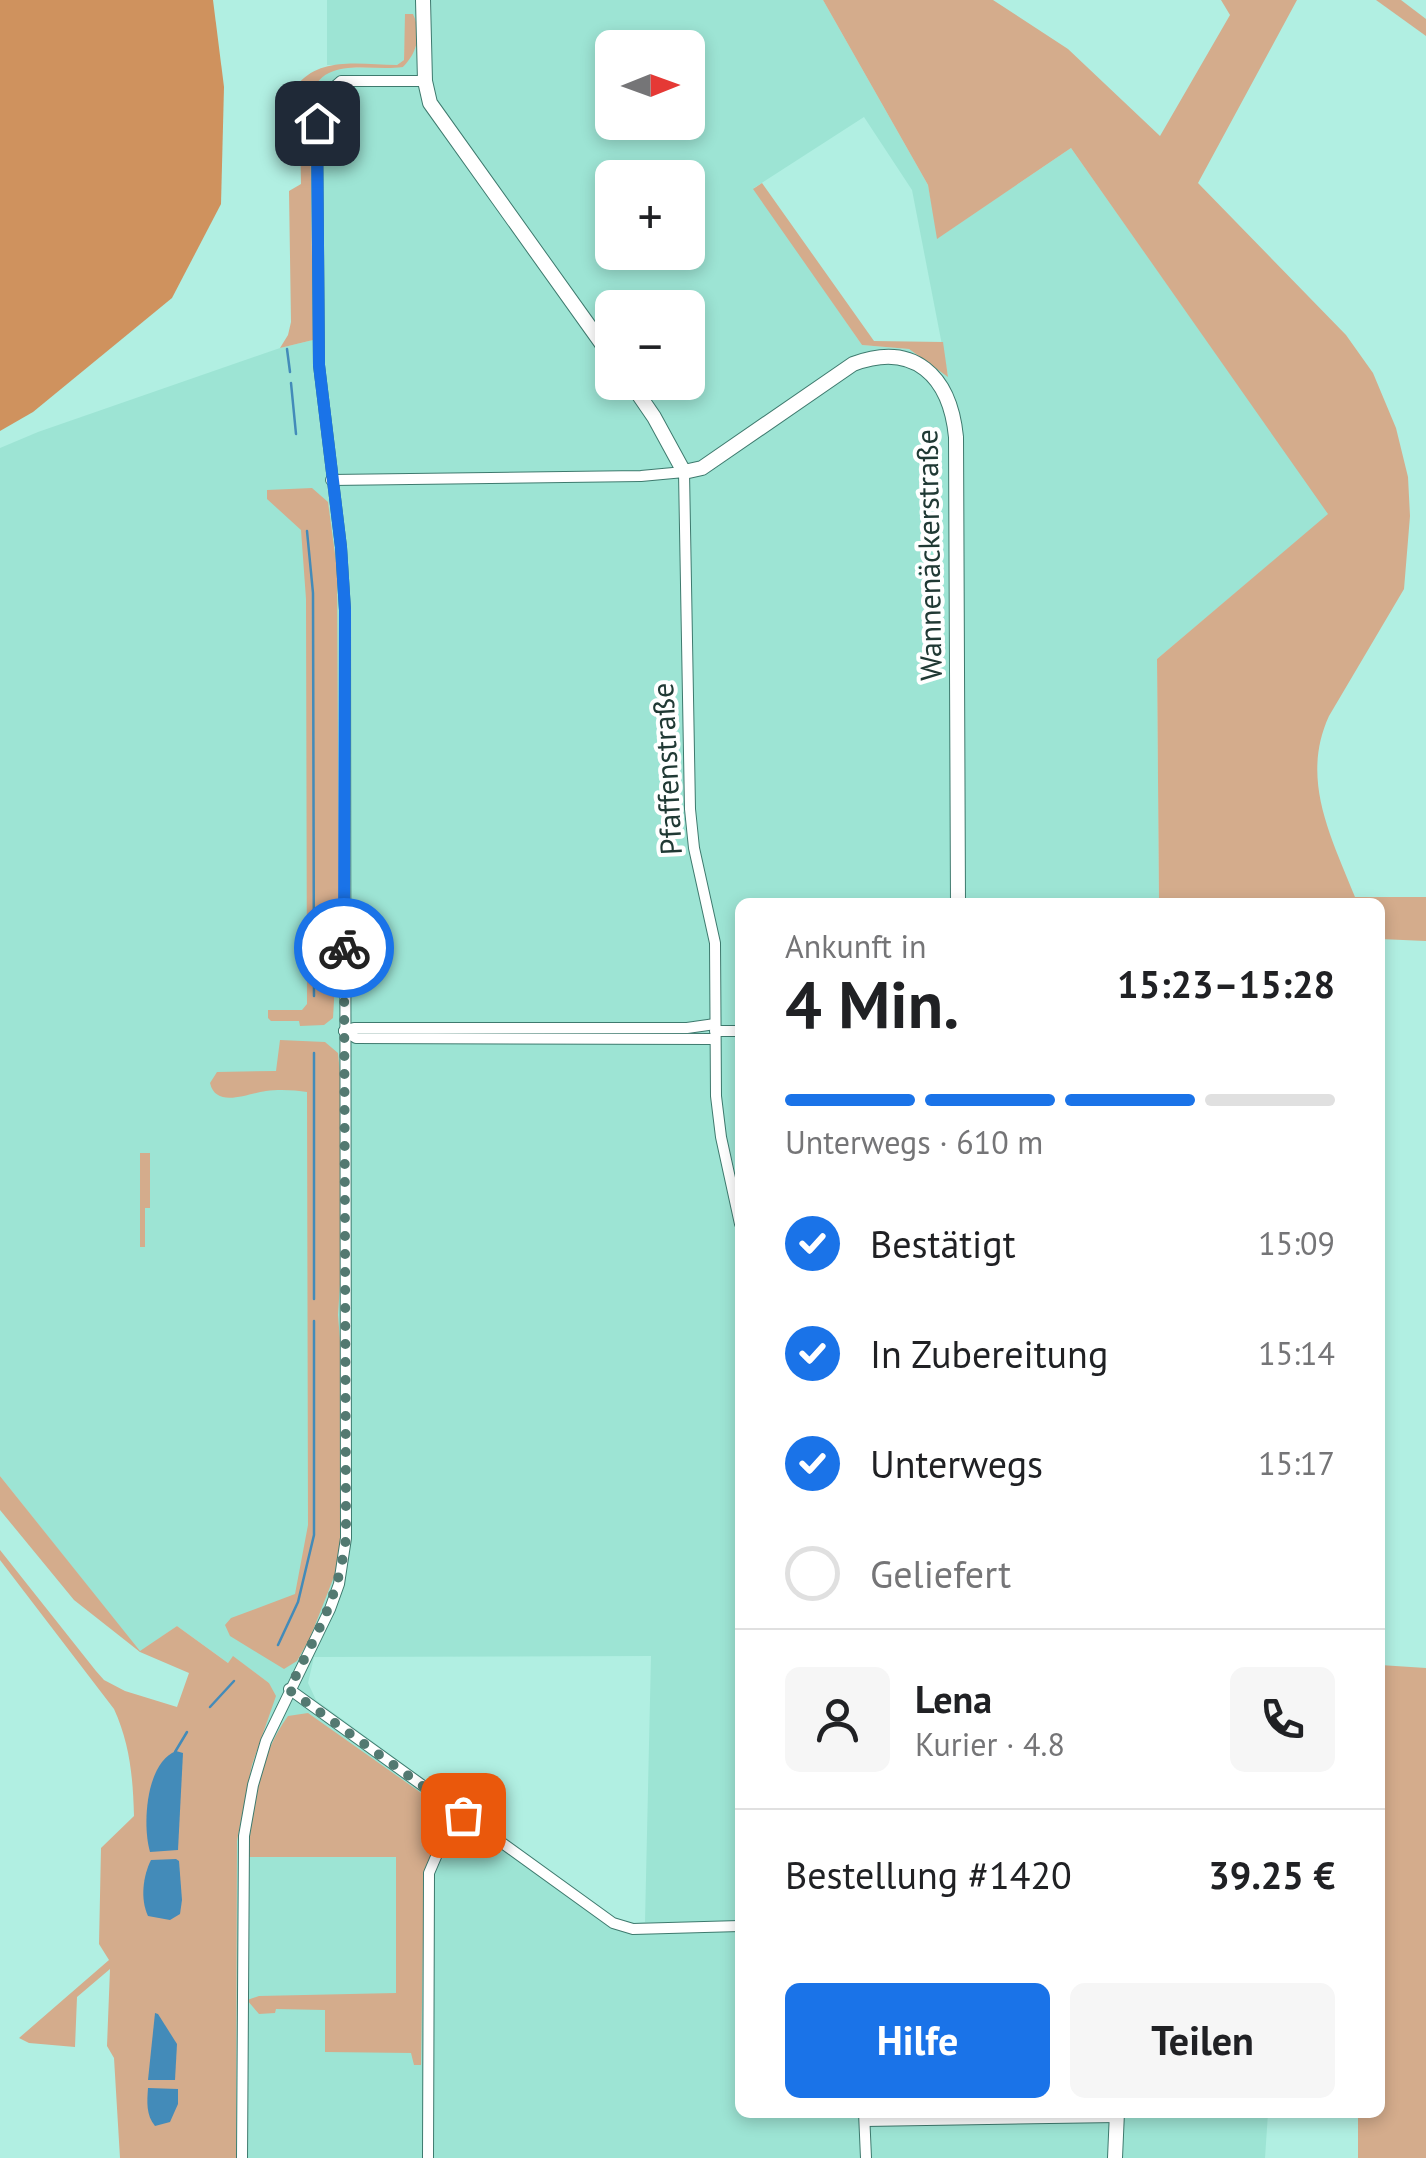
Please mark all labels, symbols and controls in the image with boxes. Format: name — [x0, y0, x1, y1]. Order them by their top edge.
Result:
north arrow — [595, 30, 705, 140]
map controls — [595, 30, 705, 400]
pin — [275, 81, 360, 166]
icon: home — [290, 96, 345, 151]
button: + — [595, 160, 705, 270]
button: − — [595, 290, 705, 400]
street label: Wannenäckerstraße — [906, 429, 950, 681]
street label: Pfaffenstraße — [642, 682, 690, 856]
courier — [294, 898, 394, 998]
icon: bike — [317, 921, 372, 976]
text: Ankunft in — [785, 925, 926, 967]
text: 15:23–15:28 — [1117, 959, 1335, 1008]
text: 4 Min. — [785, 962, 959, 1046]
text: Unterwegs · 610 m — [785, 1121, 1043, 1163]
icon: check — [785, 1216, 840, 1271]
text: Bestätigt — [870, 1219, 1016, 1268]
text: 15:09 — [1258, 1222, 1335, 1264]
icon: check — [785, 1326, 840, 1381]
text: In Zubereitung — [870, 1329, 1108, 1378]
text: 15:14 — [1258, 1332, 1335, 1374]
icon: check — [785, 1436, 840, 1491]
text: Unterwegs — [870, 1439, 1043, 1488]
text: 15:17 — [1258, 1442, 1335, 1484]
text: Geliefert — [870, 1549, 1011, 1598]
button: person — [785, 1667, 890, 1772]
button: phone — [1230, 1667, 1335, 1772]
text: Lena — [915, 1674, 992, 1723]
text: Kurier · 4.8 — [915, 1723, 1065, 1765]
pin — [421, 1773, 506, 1858]
icon: bag — [436, 1788, 491, 1843]
text: Bestellung #1420 — [785, 1850, 1072, 1899]
text: 39.25 € — [1208, 1850, 1335, 1899]
button: Hilfe — [785, 1983, 1050, 2098]
button: Teilen — [1070, 1983, 1335, 2098]

